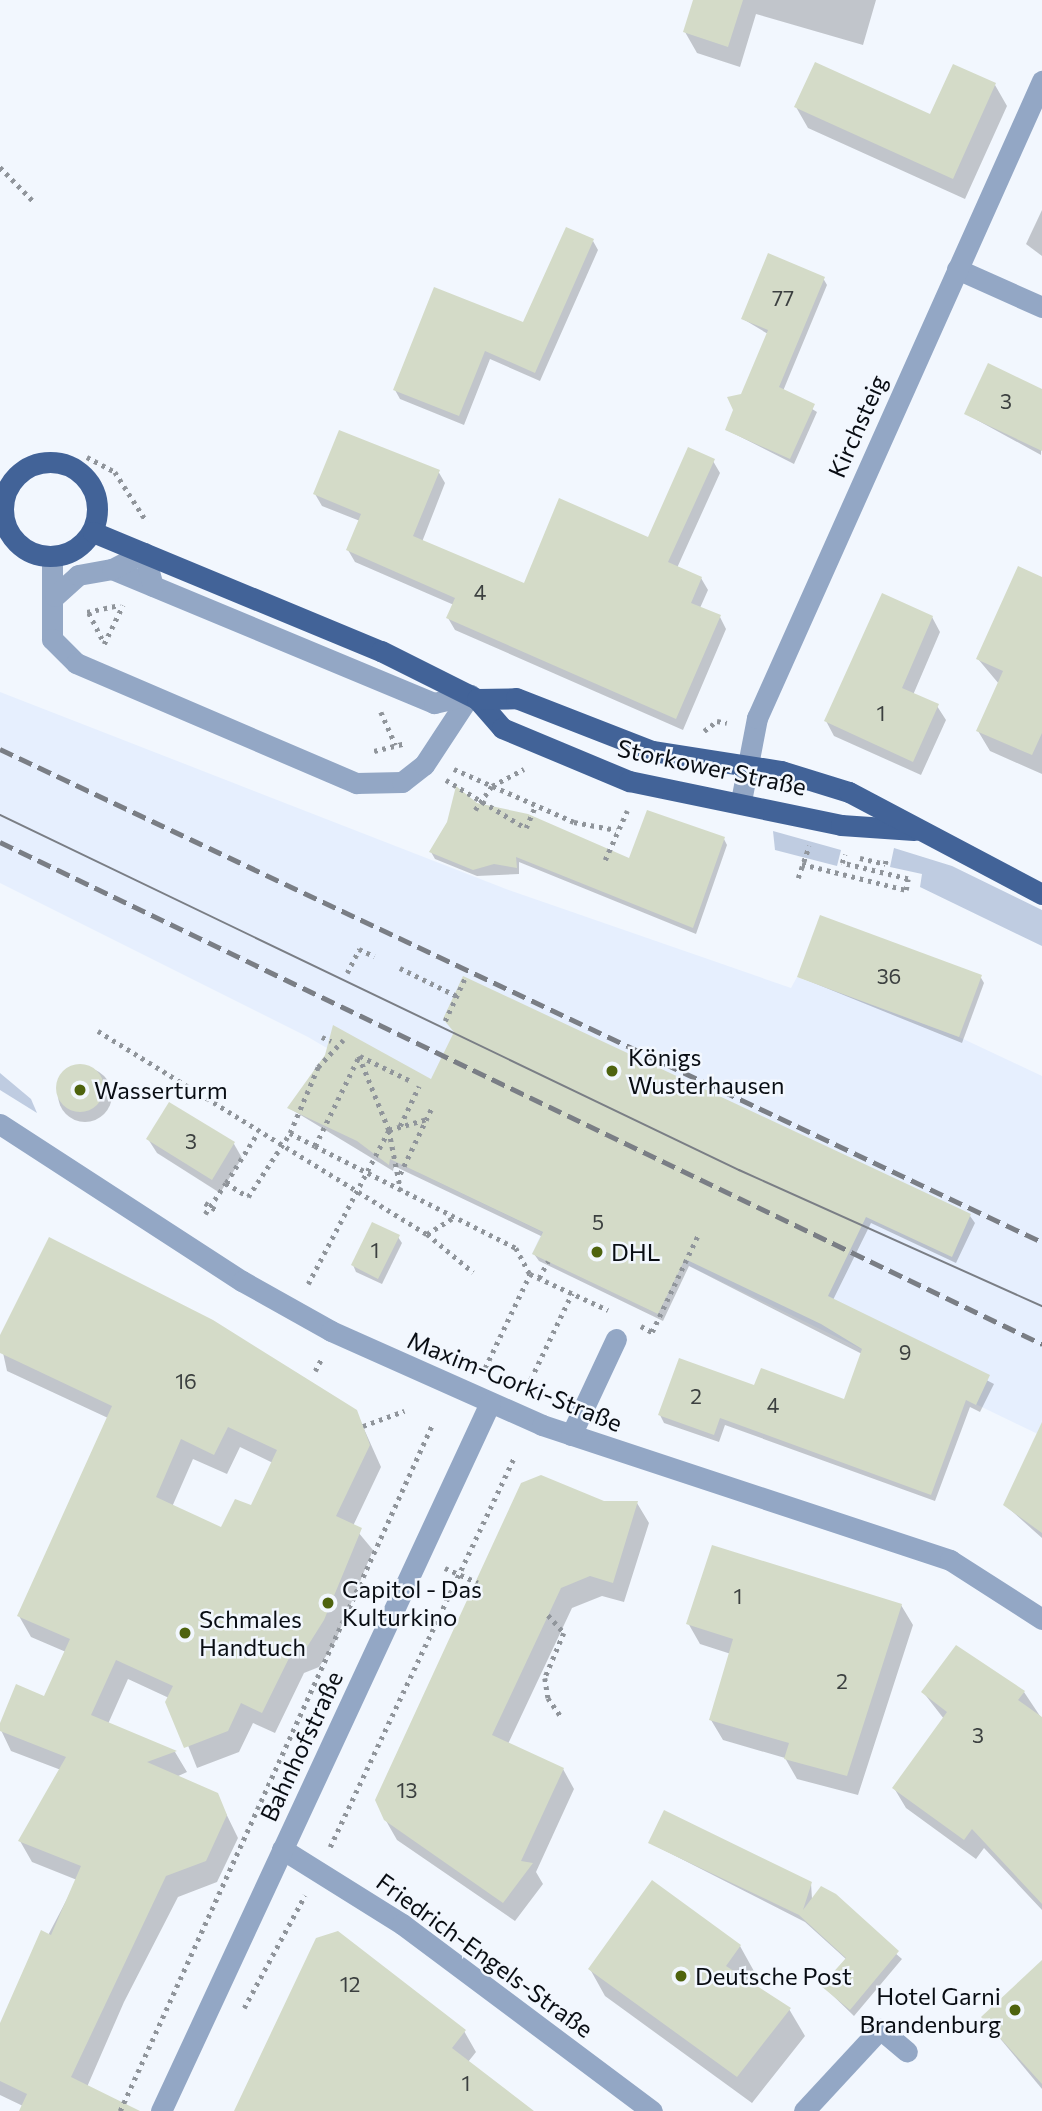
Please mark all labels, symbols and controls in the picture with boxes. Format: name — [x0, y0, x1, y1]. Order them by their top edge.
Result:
house number: 77 — [772, 285, 794, 311]
street label: Kirchsteig — [822, 370, 892, 482]
house number: 3 — [1000, 388, 1012, 414]
house number: 4 — [474, 579, 486, 605]
house number: 1 — [877, 700, 885, 726]
street label: Storkower Straße — [615, 733, 809, 801]
house number: 36 — [877, 963, 901, 989]
place label: Königs Wusterhausen — [628, 1043, 784, 1099]
marker: Königs Wusterhausen — [602, 1061, 622, 1081]
place label: Wasserturm — [94, 1076, 228, 1104]
marker: Wasserturm — [72, 1082, 88, 1098]
house number: 3 — [185, 1128, 197, 1154]
house number: 5 — [592, 1209, 604, 1235]
house number: 1 — [371, 1237, 379, 1263]
place label: DHL — [611, 1238, 660, 1266]
marker: DHL — [589, 1244, 605, 1260]
street label: Maxim-Gorki-Straße — [403, 1325, 627, 1437]
house number: 9 — [899, 1339, 911, 1365]
house number: 16 — [175, 1368, 197, 1394]
house number: 2 — [690, 1383, 702, 1409]
house number: 4 — [767, 1392, 779, 1418]
place label: Capitol - Das Kulturkino — [342, 1575, 482, 1631]
house number: 1 — [734, 1583, 742, 1609]
marker: Capitol - Das Kulturkino — [320, 1595, 336, 1611]
place label: Schmales Handtuch — [199, 1605, 306, 1661]
marker: Schmales Handtuch — [177, 1625, 193, 1641]
street label: Bahnhofstraße — [254, 1666, 348, 1826]
house number: 2 — [836, 1668, 848, 1694]
house number: 3 — [972, 1722, 984, 1748]
house number: 13 — [397, 1777, 417, 1803]
street label: Friedrich-Engels-Straße — [371, 1867, 599, 2043]
place label: Deutsche Post — [695, 1962, 852, 1990]
marker: Deutsche Post — [673, 1968, 689, 1984]
house number: 12 — [340, 1971, 360, 1997]
place label: Hotel Garni Brandenburg — [859, 1982, 1001, 2038]
marker: Hotel Garni Brandenburg — [1007, 2002, 1023, 2018]
house number: 1 — [462, 2070, 470, 2096]

